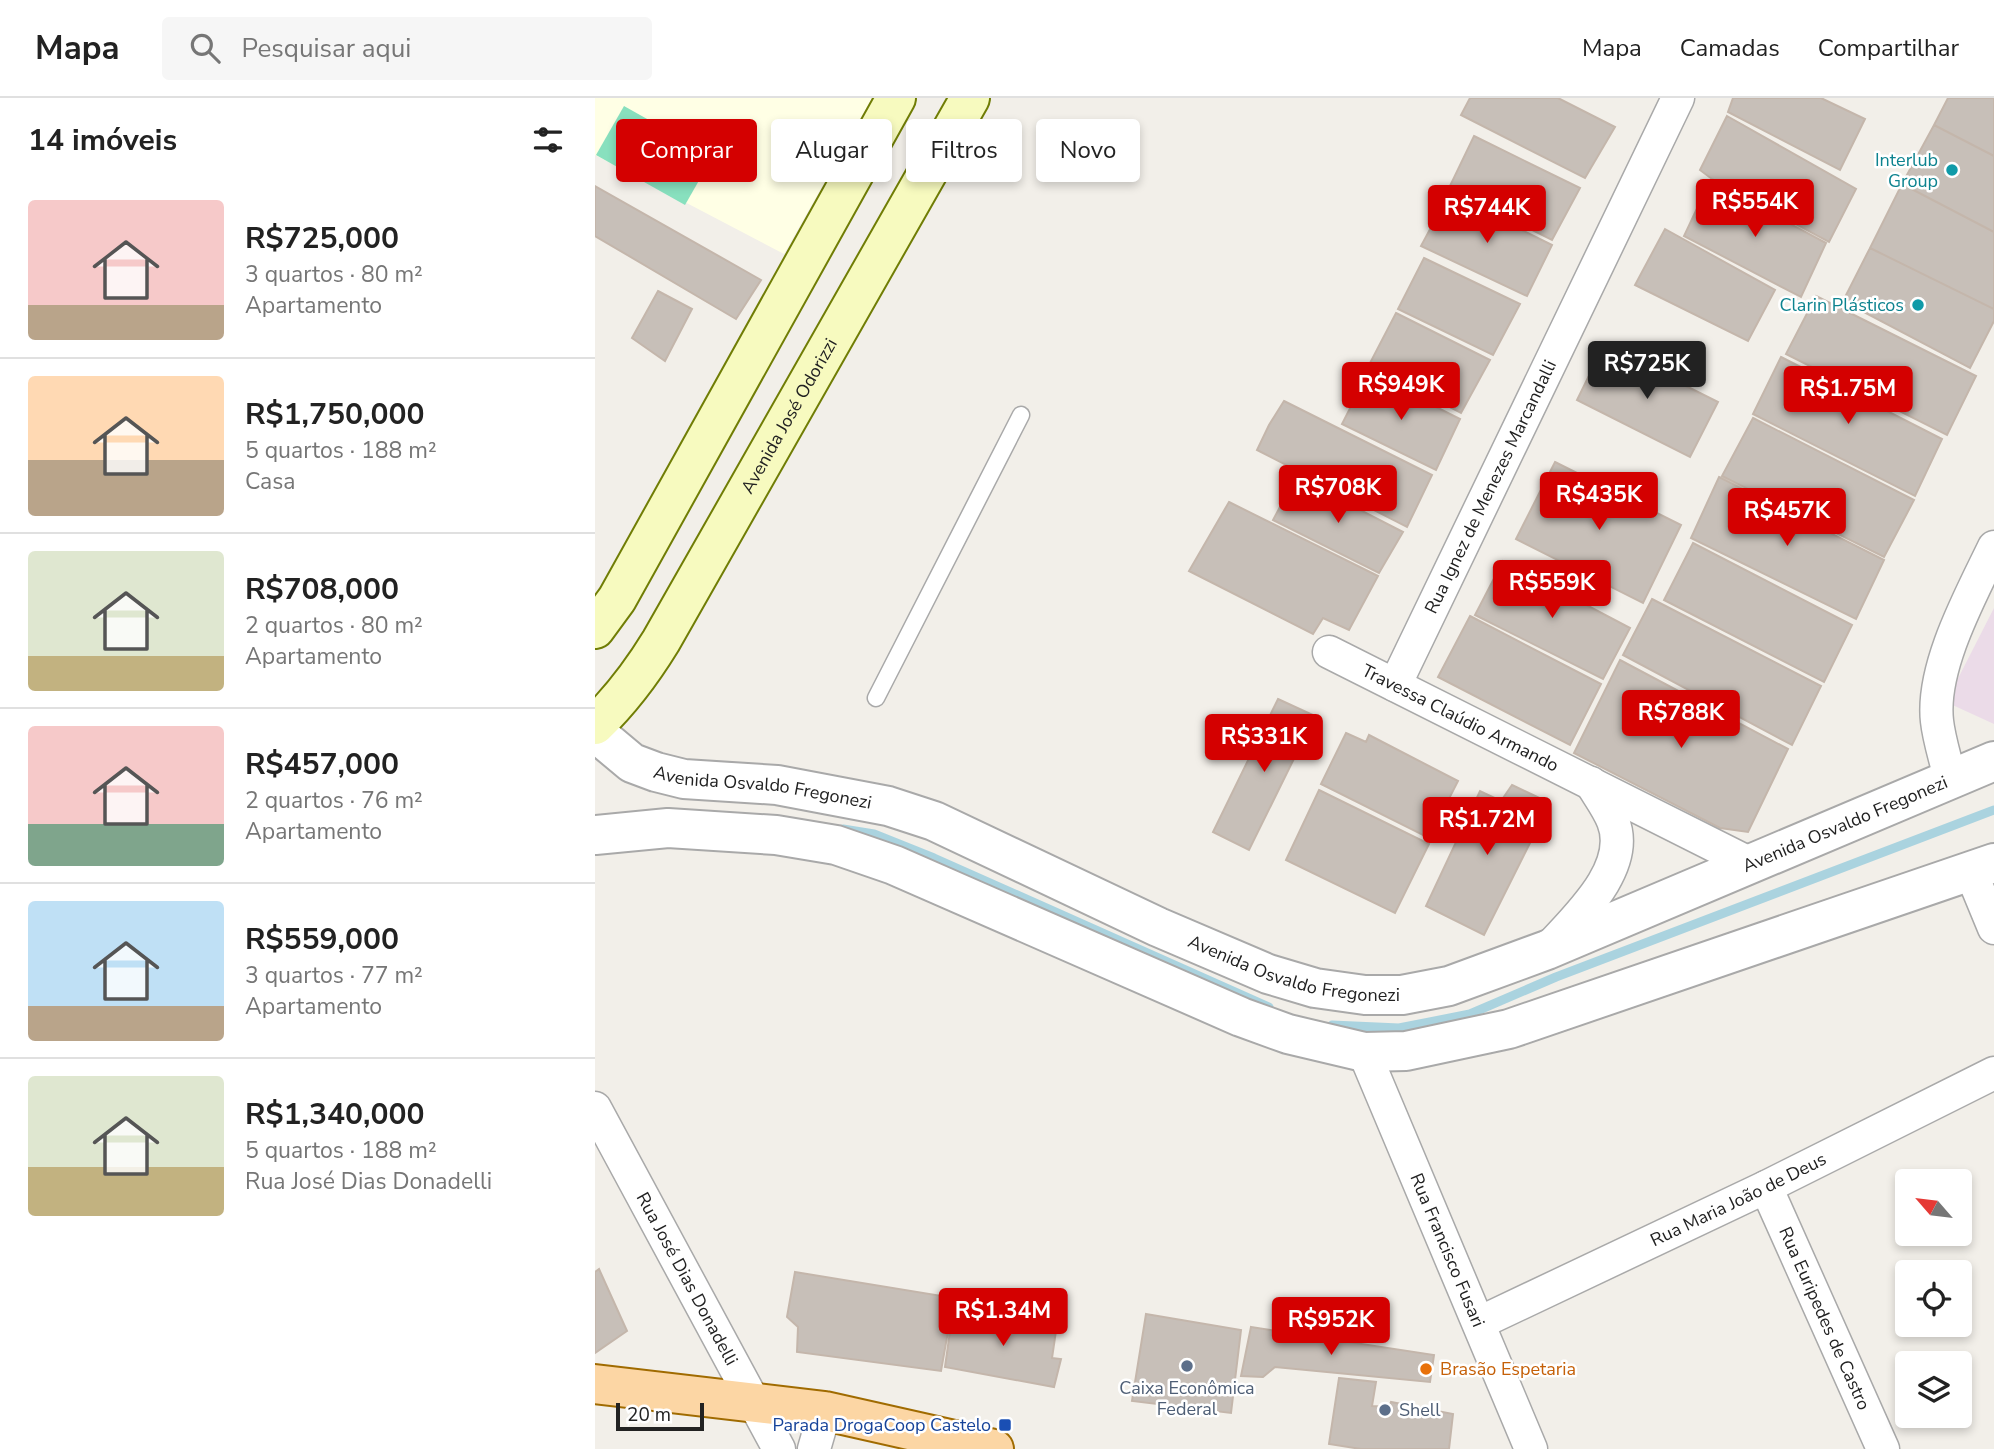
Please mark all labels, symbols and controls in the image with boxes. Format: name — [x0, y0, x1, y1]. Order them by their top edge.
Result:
search box — [162, 17, 652, 80]
text: Mapa — [35, 26, 120, 71]
icon: search — [186, 29, 224, 67]
text: Pesquisar aqui — [242, 31, 411, 66]
text: Mapa — [1582, 32, 1642, 64]
text: Camadas — [1680, 32, 1780, 64]
text: Compartilhar — [1818, 32, 1959, 64]
chip: Comprar — [616, 119, 757, 182]
chip: Alugar — [771, 119, 892, 182]
chip: Filtros — [906, 119, 1022, 182]
chip: Novo — [1036, 119, 1140, 182]
text: 14 imóveis — [28, 120, 177, 161]
icon: filters — [529, 121, 567, 159]
place label: Interlub Group — [1875, 148, 1938, 193]
marker: Interlub Group — [1944, 162, 1960, 178]
pin: R$554K — [1698, 180, 1812, 239]
pin: R$744K — [1430, 186, 1544, 245]
text: R$554K — [1712, 186, 1798, 217]
text: R$744K — [1444, 192, 1530, 223]
text: R$725,000 — [245, 218, 399, 259]
icon: home — [84, 228, 168, 312]
text: 3 quartos · 80 m² — [245, 259, 423, 290]
text: Apartamento — [245, 290, 382, 321]
place label: Clarin Plásticos — [1779, 293, 1904, 317]
marker: Clarin Plásticos — [1910, 297, 1926, 313]
street label: Avenida José Odorizzi — [735, 334, 843, 498]
pin: R$725K — [1590, 342, 1704, 401]
text: R$725K — [1604, 348, 1690, 379]
street label: Rua Ignez de Menezes Marcandalli — [1419, 356, 1562, 618]
pin: R$949K — [1344, 362, 1458, 422]
pin: R$1.75M — [1783, 366, 1913, 426]
text: R$949K — [1358, 369, 1444, 400]
text: R$1.75M — [1800, 373, 1896, 404]
text: R$1,750,000 — [245, 394, 424, 435]
icon: home — [84, 404, 168, 488]
text: 5 quartos · 188 m² — [245, 435, 437, 466]
text: Casa — [245, 466, 296, 497]
pin: R$708K — [1281, 466, 1395, 525]
text: R$708K — [1295, 472, 1381, 503]
pin: R$435K — [1542, 472, 1656, 532]
text: R$435K — [1556, 479, 1642, 510]
pin: R$457K — [1730, 489, 1844, 548]
text: R$457K — [1744, 495, 1830, 526]
pin: R$559K — [1495, 560, 1609, 620]
text: R$559K — [1509, 567, 1595, 598]
text: R$708,000 — [245, 569, 399, 610]
icon: home — [84, 579, 168, 663]
text: 2 quartos · 80 m² — [245, 610, 423, 641]
text: Apartamento — [245, 641, 382, 672]
street label: Travessa Claúdio Armando — [1358, 658, 1563, 777]
pin: R$788K — [1624, 690, 1738, 750]
text: R$788K — [1638, 697, 1724, 728]
pin: R$331K — [1207, 714, 1321, 774]
text: R$331K — [1221, 721, 1307, 752]
text: R$457,000 — [245, 744, 399, 785]
icon: home — [84, 754, 168, 838]
street label: Avenida Osvaldo Fregonezi — [651, 760, 874, 815]
street label: Avenida Osvaldo Fregonezi — [1739, 770, 1951, 878]
text: 2 quartos · 76 m² — [245, 785, 423, 816]
pin: R$1.72M — [1422, 798, 1552, 857]
text: R$1.72M — [1439, 804, 1535, 835]
text: Apartamento — [245, 816, 382, 847]
text: R$559,000 — [245, 919, 399, 960]
icon: home — [84, 929, 168, 1013]
street label: Avenida Osvaldo Fregonezi — [1184, 929, 1400, 1007]
text: 3 quartos · 77 m² — [245, 960, 423, 991]
text: Apartamento — [245, 991, 382, 1022]
text: R$1,340,000 — [245, 1094, 424, 1135]
icon: home — [84, 1104, 168, 1188]
text: 5 quartos · 188 m² — [245, 1135, 437, 1166]
street label: Rua Maria João de Deus — [1646, 1147, 1830, 1252]
text: Rua José Dias Donadelli — [245, 1166, 492, 1197]
north arrow — [1895, 1169, 1972, 1246]
map controls — [1895, 1169, 1972, 1428]
street label: Rua Francisco Fusari — [1404, 1170, 1490, 1331]
street label: Rua José Dias Donadelli — [631, 1188, 744, 1370]
street label: Rua Euripedes de Castro — [1773, 1223, 1876, 1414]
button: locate — [1895, 1260, 1972, 1337]
pin: R$1.34M — [938, 1288, 1068, 1348]
text: R$1.34M — [955, 1295, 1051, 1326]
pin: R$952K — [1274, 1298, 1388, 1357]
text: R$952K — [1288, 1304, 1374, 1335]
button: layers — [1895, 1351, 1972, 1428]
place label: Brasão Espetaria — [1440, 1357, 1576, 1381]
marker: Caixa Econômica Federal — [1179, 1358, 1195, 1374]
marker: Brasão Espetaria — [1418, 1361, 1434, 1377]
place label: Caixa Econômica Federal — [1119, 1376, 1255, 1421]
place label: Shell — [1399, 1398, 1441, 1422]
scale bar — [616, 1400, 703, 1432]
text: 20 m — [627, 1402, 671, 1428]
marker: Shell — [1377, 1402, 1393, 1418]
place label: Parada DrogaCoop Castelo — [773, 1413, 991, 1437]
marker: Parada DrogaCoop Castelo — [997, 1417, 1013, 1433]

